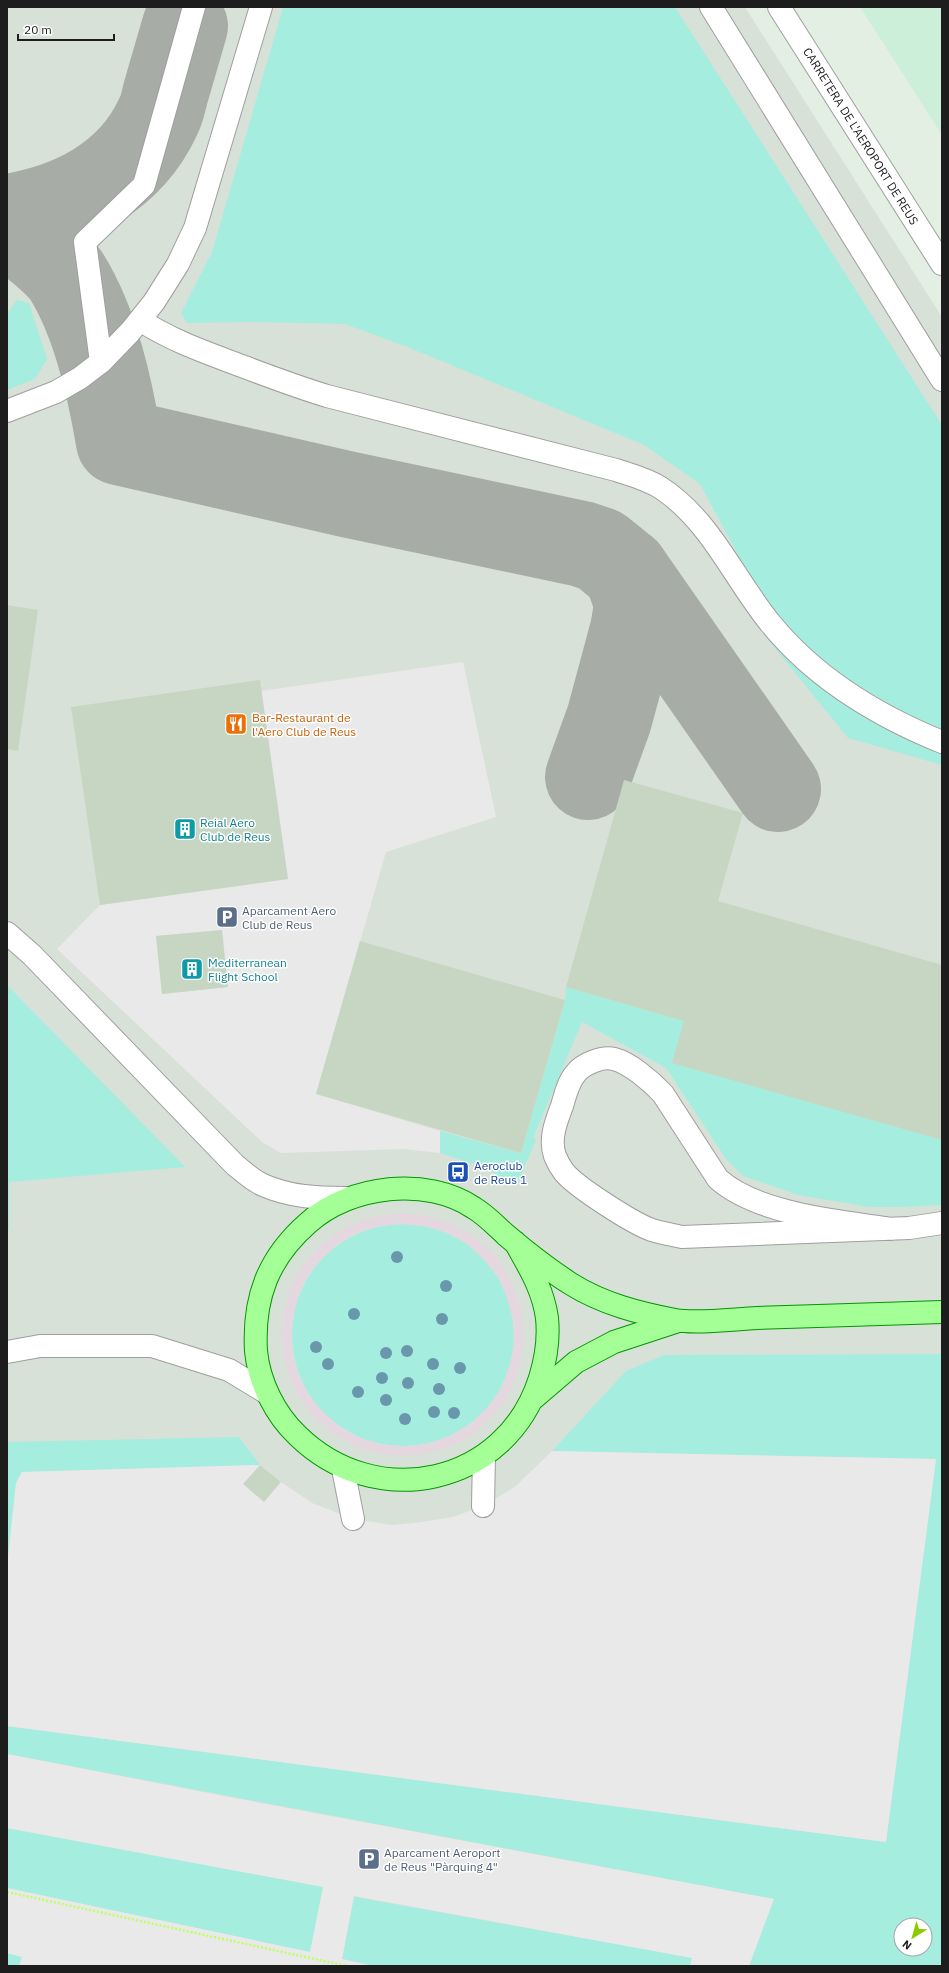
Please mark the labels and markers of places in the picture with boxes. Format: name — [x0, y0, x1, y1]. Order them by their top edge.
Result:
place label: Bar-Restaurant de l'Aero Club de Reus — [252, 710, 356, 739]
restaurant icon: Bar-Restaurant de l'Aero Club de Reus — [223, 711, 249, 737]
place label: Reial Aero Club de Reus — [200, 815, 271, 844]
building icon: Reial Aero Club de Reus — [172, 816, 198, 842]
place label: Aparcament Aero Club de Reus — [242, 903, 336, 932]
parking icon: Aparcament Aero Club de Reus — [214, 904, 240, 930]
place label: Mediterranean Flight School — [208, 955, 287, 984]
building icon: Mediterranean Flight School — [179, 956, 205, 982]
place label: Aeroclub de Reus 1 — [474, 1158, 527, 1187]
bus stop icon: Aeroclub de Reus 1 — [445, 1159, 471, 1185]
place label: Aparcament Aeroport de Reus "Pàrquing 4" — [384, 1845, 500, 1874]
parking icon: Aparcament Aeroport de Reus "Pàrquing 4" — [356, 1846, 382, 1872]

